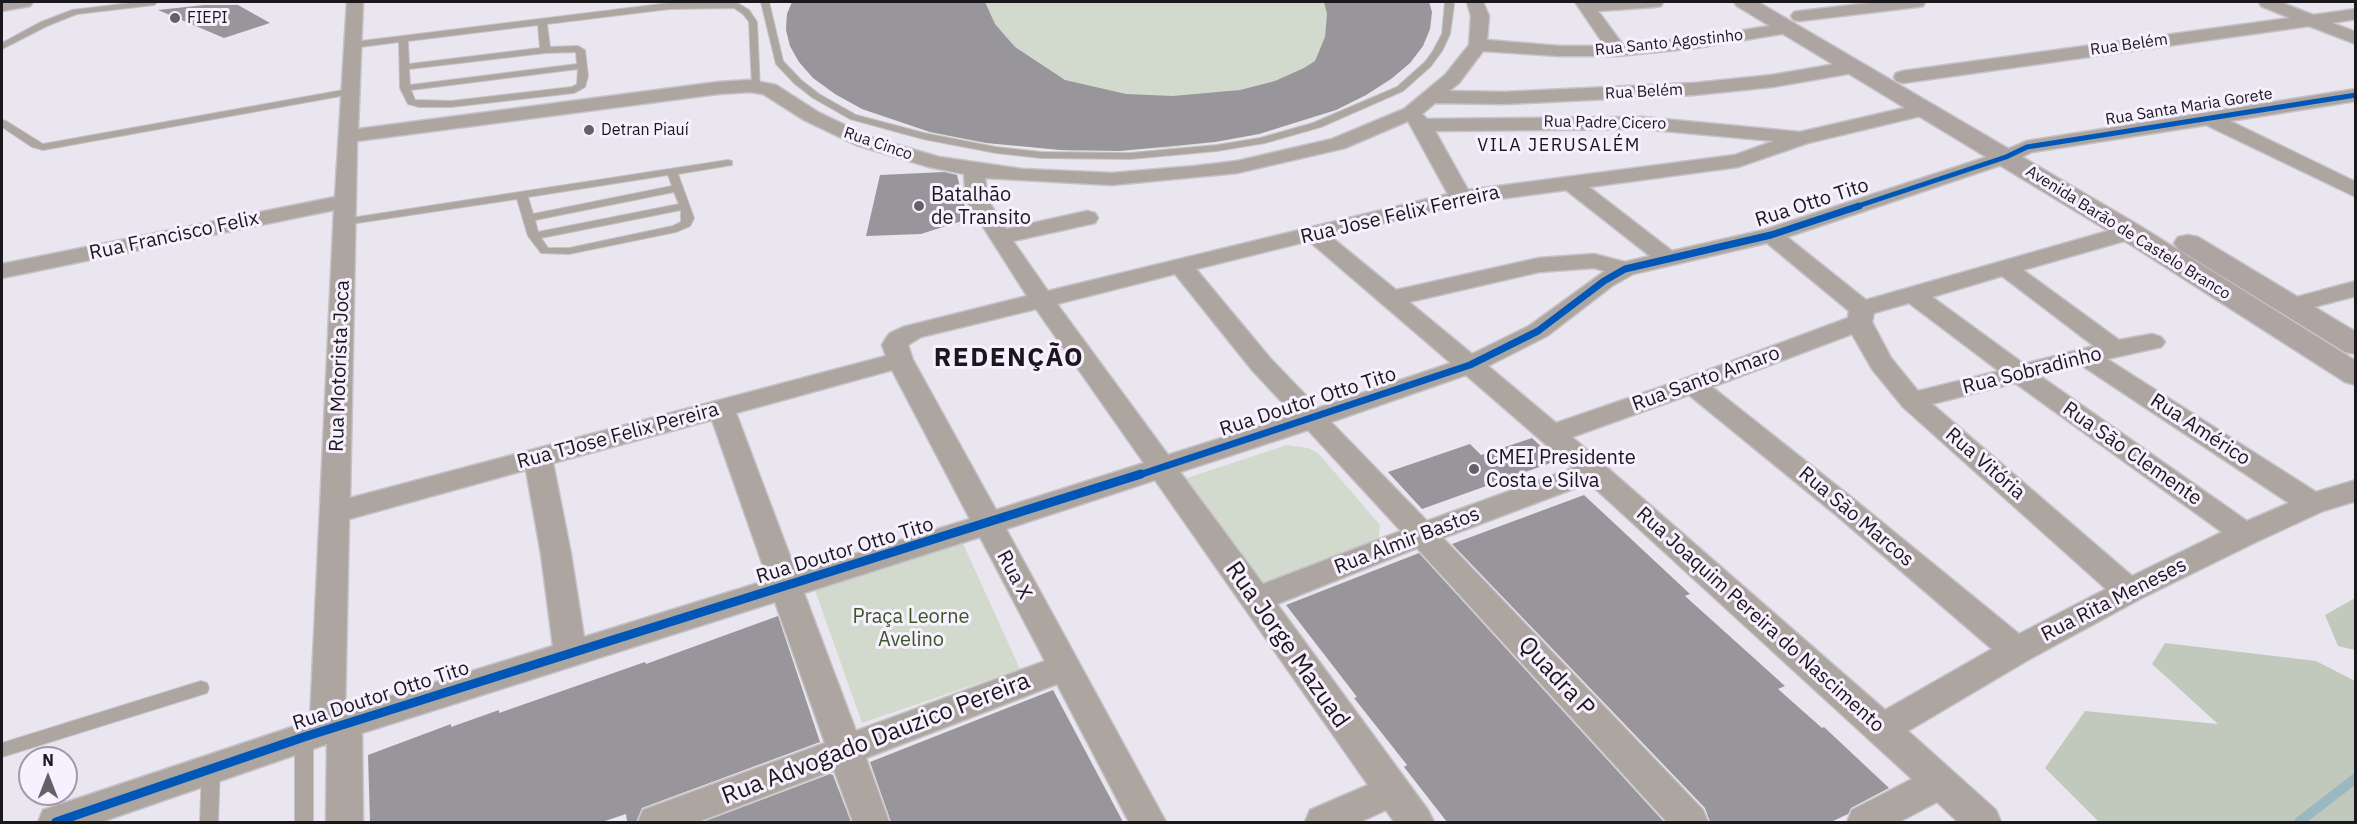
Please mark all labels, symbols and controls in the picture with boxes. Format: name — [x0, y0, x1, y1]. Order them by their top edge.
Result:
place label: FIEPI — [187, 8, 228, 28]
marker: FIEPI — [168, 11, 182, 25]
street label: Rua Santo Agostinho — [1594, 26, 1744, 60]
street label: Rua Belém — [2089, 30, 2169, 60]
street label: Rua Belém — [1605, 80, 1683, 104]
street label: Rua Santa Maria Gorete — [2104, 84, 2274, 130]
street label: Rua Padre Cicero — [1543, 112, 1667, 134]
place label: Detran Piauí — [601, 120, 689, 140]
marker: Detran Piauí — [582, 123, 596, 137]
street label: Rua Cinco — [841, 123, 915, 165]
district label: VILA JERUSALÉM — [1477, 135, 1641, 157]
street label: Avenida Barão de Castelo Branco — [2022, 162, 2234, 304]
street label: Rua Otto Tito — [1752, 173, 1872, 233]
street label: Rua Jose Felix Ferreira — [1298, 180, 1502, 250]
place label: Batalhão de Transito — [931, 183, 1031, 230]
marker: Batalhão de Transito — [912, 199, 926, 213]
street label: Rua Francisco Felix — [87, 206, 261, 266]
street label: Rua Motorista Joca — [325, 280, 355, 452]
street label: Rua Santo Amaro — [1629, 341, 1783, 417]
district label: REDENÇÃO — [934, 342, 1084, 374]
street label: Rua Sobradinho — [1960, 342, 2104, 400]
street label: Rua Doutor Otto Tito — [1217, 362, 1399, 442]
street label: Rua Américo — [2146, 389, 2254, 471]
street label: Rua São Clemente — [2058, 397, 2206, 511]
street label: Rua TJose Felix Pereira — [515, 398, 721, 474]
street label: Rua Vitória — [1940, 423, 2030, 505]
place label: CMEI Presidente Costa e Silva — [1486, 446, 1636, 493]
marker: CMEI Presidente Costa e Silva — [1467, 462, 1481, 476]
street label: Rua São Marcos — [1794, 462, 1918, 572]
street label: Rua Almir Bastos — [1331, 502, 1483, 580]
street label: Rua Joaquim Pereira do Nascimento — [1631, 502, 1889, 738]
street label: Rua Doutor Otto Tito — [753, 513, 937, 589]
street label: Rua X — [991, 546, 1037, 604]
street label: Rua Rita Meneses — [2037, 553, 2191, 647]
street label: Rua Jorge Mazuad — [1219, 556, 1355, 734]
park label: Praça Leorne Avelino — [853, 605, 969, 652]
street label: Quadra P — [1512, 631, 1600, 723]
street label: Rua Doutor Otto Tito — [290, 656, 472, 736]
street label: Rua Advogado Dauzico Pereira — [718, 667, 1034, 811]
north arrow — [18, 746, 78, 806]
text: N — [42, 750, 54, 770]

